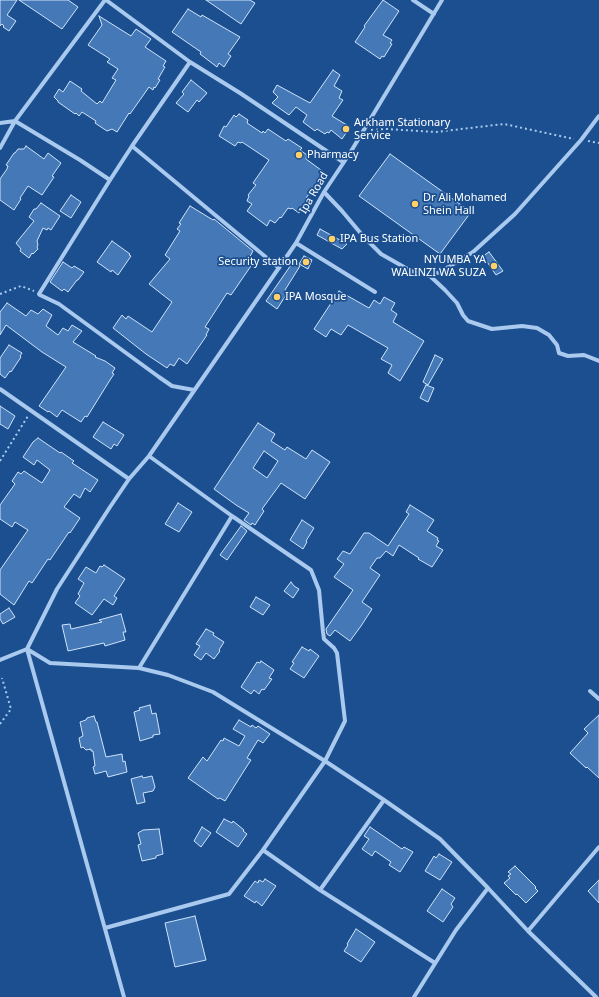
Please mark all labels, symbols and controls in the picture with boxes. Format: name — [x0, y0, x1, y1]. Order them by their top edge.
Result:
place label: Arkham Stationary Service — [354, 116, 450, 142]
marker: Arkham Stationary Service — [341, 124, 351, 134]
place label: Pharmacy — [307, 148, 359, 162]
marker: Pharmacy — [294, 150, 304, 160]
street label: Ipa Road — [297, 170, 331, 216]
place label: Dr Ali Mohamed Shein Hall — [423, 191, 507, 217]
marker: Dr Ali Mohamed Shein Hall — [410, 199, 420, 209]
place label: IPA Bus Station — [340, 232, 418, 246]
marker: IPA Bus Station — [327, 234, 337, 244]
place label: NYUMBA YA WALINZI WA SUZA — [391, 253, 486, 279]
place label: Security station — [218, 255, 298, 269]
marker: Security station — [301, 257, 311, 267]
marker: NYUMBA YA WALINZI WA SUZA — [489, 261, 499, 271]
place label: IPA Mosque — [285, 290, 346, 304]
marker: IPA Mosque — [272, 292, 282, 302]

